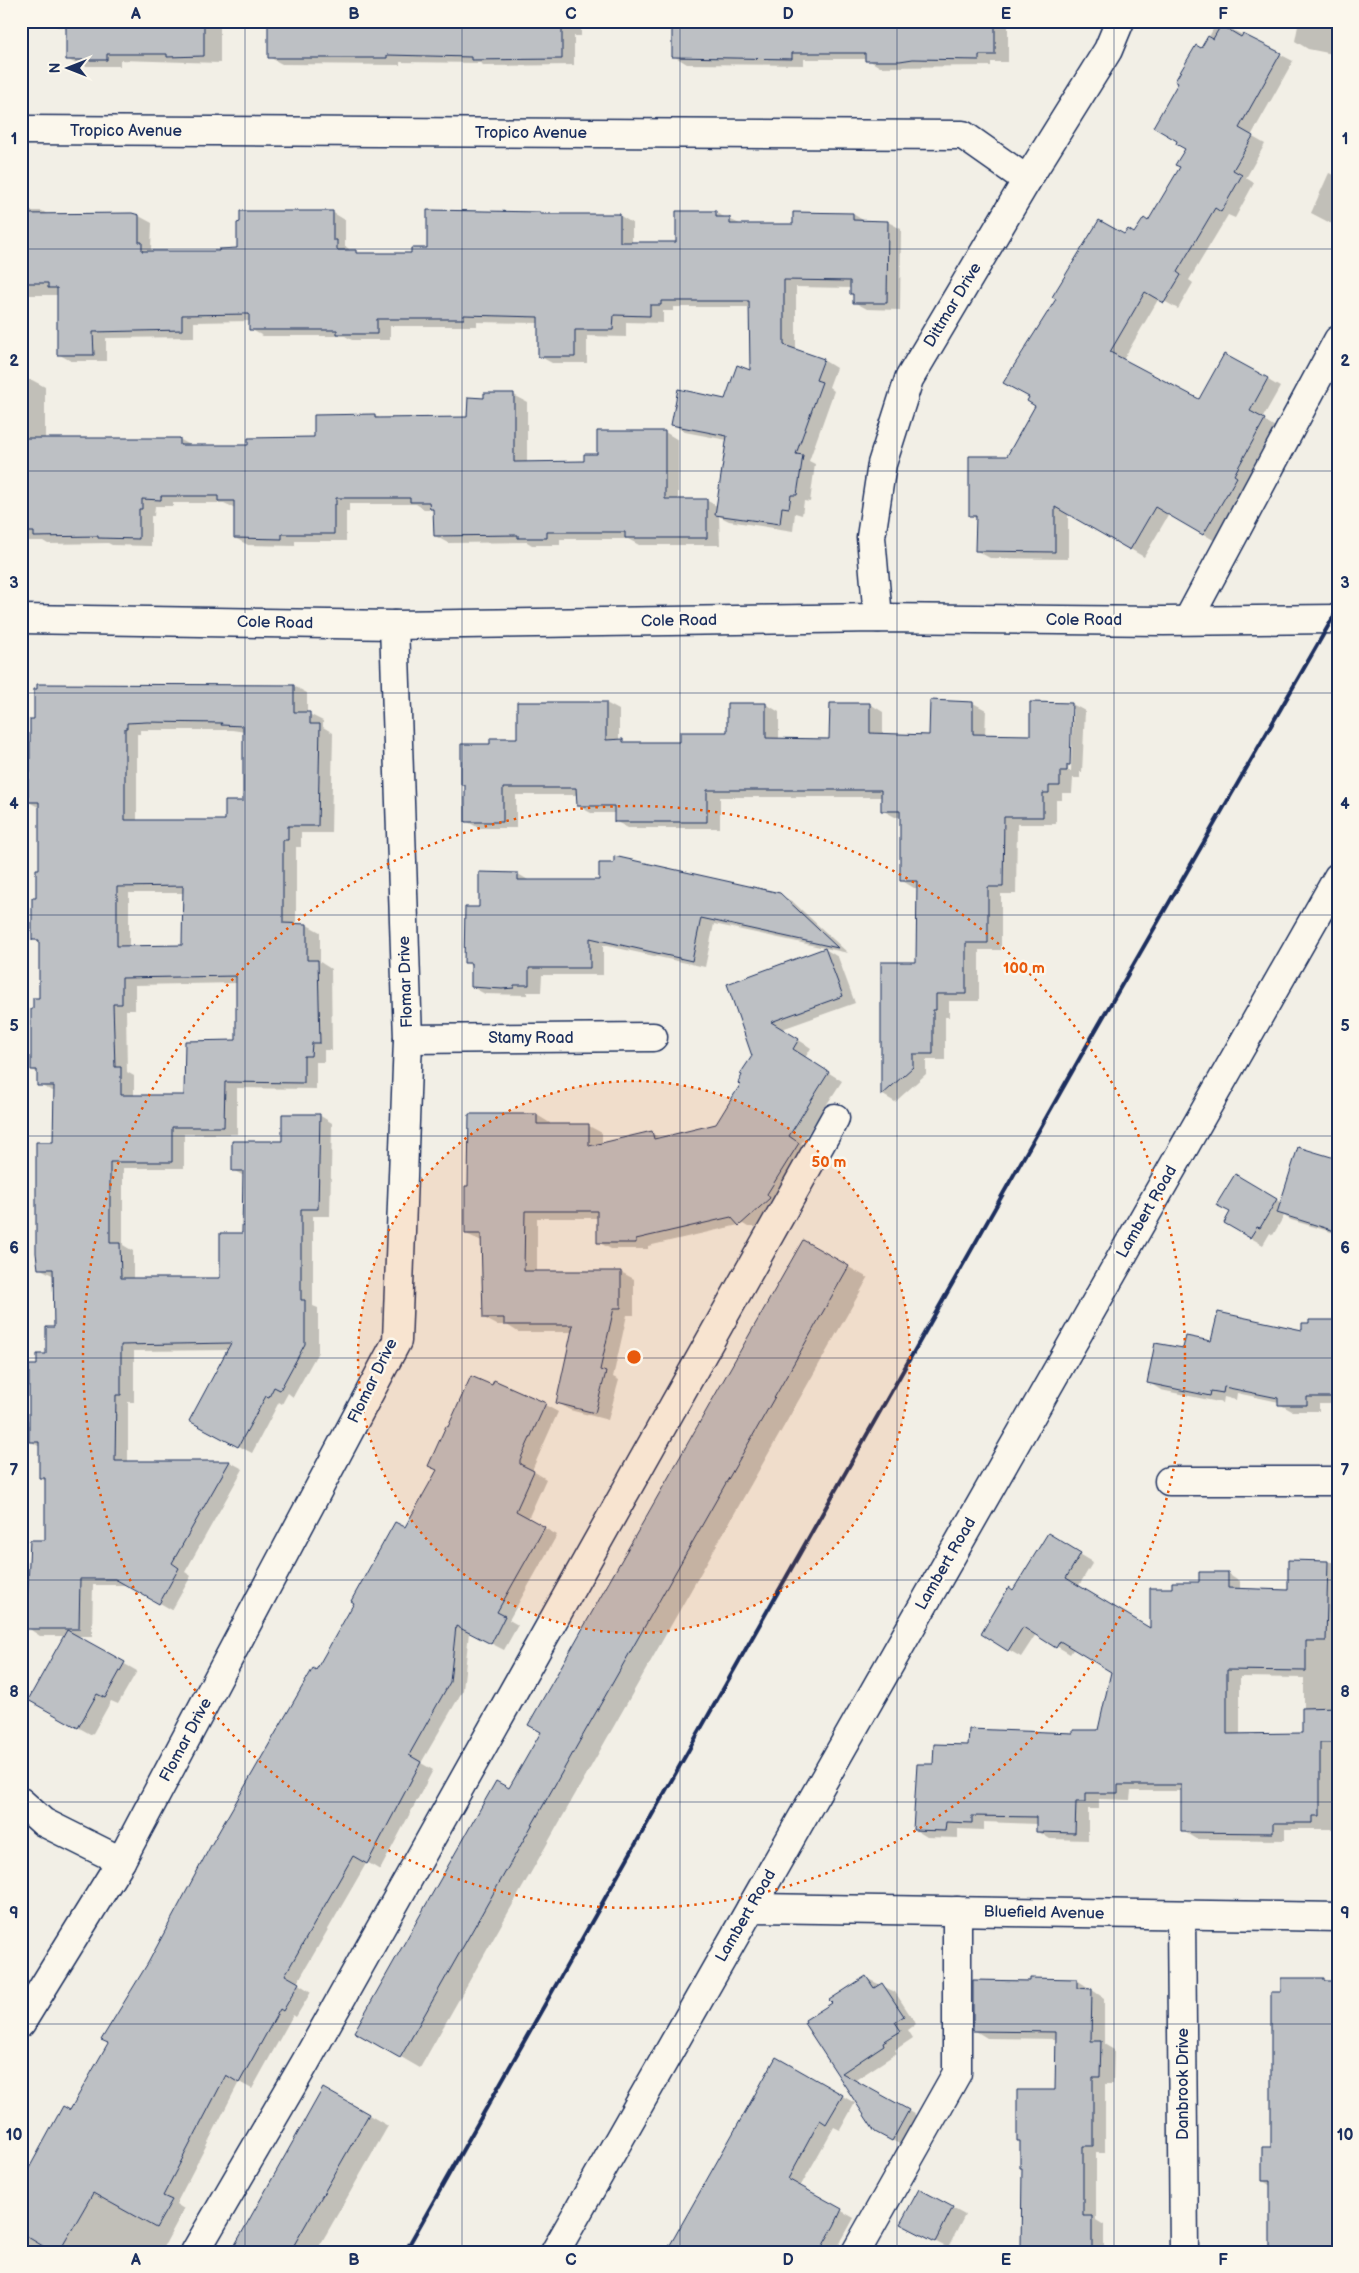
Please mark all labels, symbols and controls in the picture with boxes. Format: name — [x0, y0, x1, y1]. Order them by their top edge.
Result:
text: A — [130, 5, 141, 24]
text: B — [348, 5, 360, 24]
text: C — [565, 5, 577, 24]
text: D — [782, 5, 794, 24]
text: E — [1001, 5, 1011, 24]
text: F — [1218, 5, 1228, 24]
north arrow — [42, 42, 92, 92]
text: N — [47, 63, 64, 73]
street label: Tropico Avenue — [70, 122, 183, 141]
street label: Tropico Avenue — [475, 124, 588, 143]
text: 1 — [11, 130, 17, 149]
text: 1 — [1342, 130, 1348, 149]
street label: Dittmar Drive — [920, 259, 986, 351]
text: 2 — [9, 352, 19, 371]
text: 2 — [1340, 352, 1350, 371]
text: 3 — [9, 574, 19, 593]
text: 3 — [1340, 574, 1350, 593]
street label: Cole Road — [641, 611, 717, 631]
street label: Cole Road — [1046, 611, 1122, 630]
street label: Cole Road — [237, 613, 313, 633]
text: 4 — [9, 795, 19, 814]
text: 4 — [1340, 795, 1350, 814]
street label: Flomar Drive — [395, 935, 417, 1028]
text: 100 m — [1003, 959, 1045, 978]
text: 5 — [9, 1017, 19, 1036]
text: 5 — [1340, 1017, 1350, 1036]
street label: Stamy Road — [488, 1029, 574, 1048]
text: 50 m — [812, 1153, 847, 1172]
street label: Lambert Road — [1113, 1162, 1181, 1262]
text: 6 — [9, 1239, 19, 1258]
text: 6 — [1340, 1239, 1350, 1258]
street label: Flomar Drive — [344, 1335, 402, 1427]
centre of rings — [625, 1348, 643, 1366]
text: 7 — [10, 1461, 19, 1480]
text: 7 — [1341, 1461, 1350, 1480]
street label: Lambert Road — [912, 1514, 980, 1614]
text: 8 — [9, 1683, 19, 1702]
text: 8 — [1340, 1683, 1350, 1702]
street label: Flomar Drive — [156, 1694, 216, 1785]
street label: Lambert Road — [712, 1866, 780, 1966]
street label: Bluefield Avenue — [983, 1902, 1105, 1924]
text: 9 — [9, 1904, 19, 1923]
text: 9 — [1340, 1904, 1350, 1923]
street label: Danbrook Drive — [1174, 2027, 1193, 2140]
text: 10 — [6, 2126, 22, 2145]
text: 10 — [1337, 2126, 1353, 2145]
text: A — [130, 2251, 141, 2270]
text: B — [348, 2251, 360, 2270]
text: C — [565, 2251, 577, 2270]
text: D — [782, 2251, 794, 2270]
text: E — [1001, 2251, 1011, 2270]
text: F — [1218, 2251, 1228, 2270]

